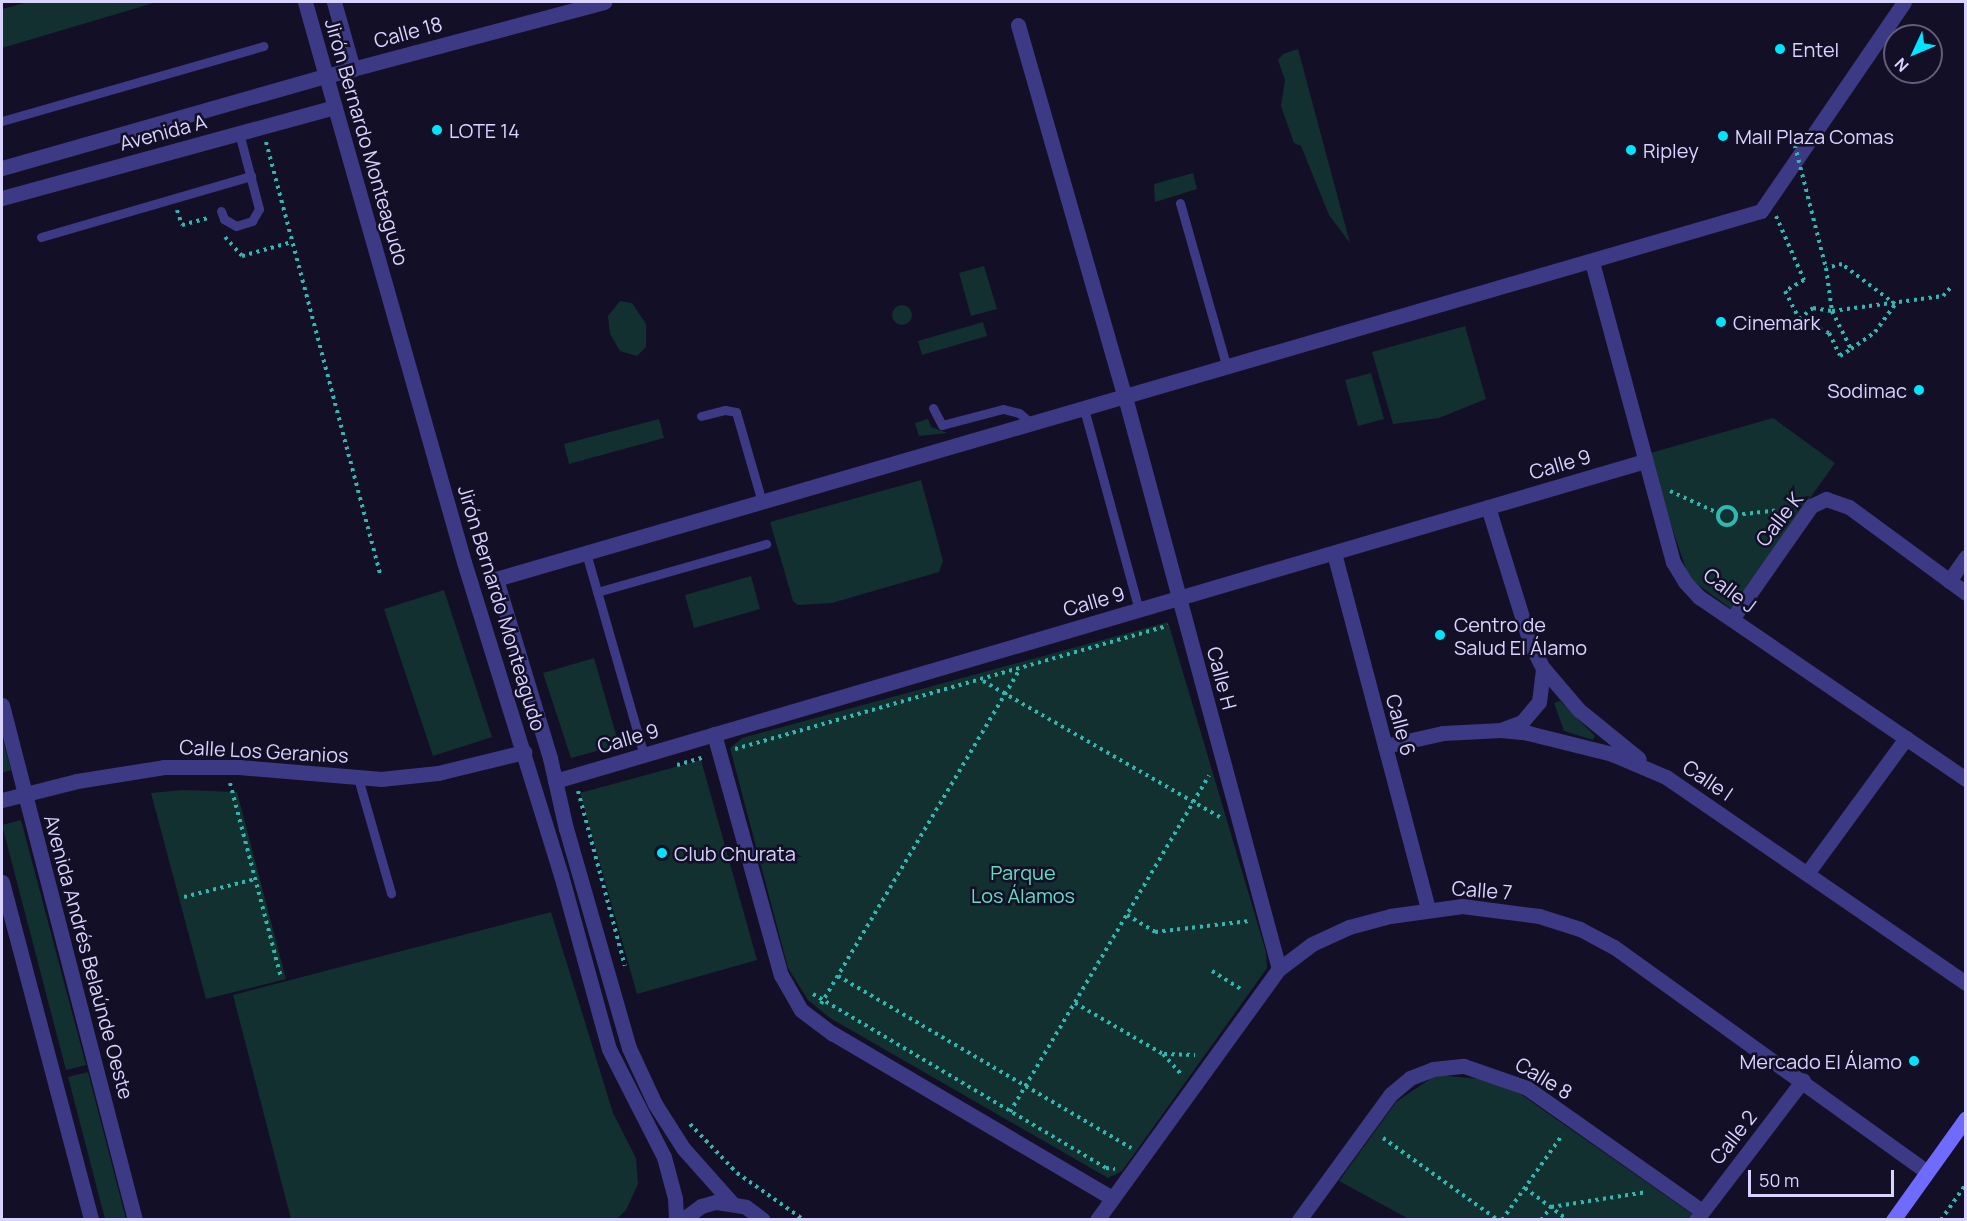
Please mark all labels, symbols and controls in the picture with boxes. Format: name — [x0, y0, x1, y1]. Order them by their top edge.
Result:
street label: Calle 18 — [371, 11, 445, 53]
street label: Jirón Bernardo Monteagudo — [320, 16, 414, 268]
north arrow — [1883, 24, 1943, 84]
place label: Entel — [1792, 37, 1839, 61]
marker: Entel — [1773, 42, 1787, 56]
text: N — [1890, 53, 1913, 77]
street label: Avenida A — [117, 109, 209, 155]
place label: LOTE 14 — [449, 118, 520, 142]
marker: LOTE 14 — [430, 123, 444, 137]
place label: Mall Plaza Comas — [1735, 124, 1894, 148]
marker: Mall Plaza Comas — [1716, 129, 1730, 143]
place label: Ripley — [1643, 138, 1699, 162]
marker: Ripley — [1624, 143, 1638, 157]
place label: Cinemark — [1733, 310, 1820, 334]
marker: Cinemark — [1714, 315, 1728, 329]
place label: Sodimac — [1827, 378, 1907, 402]
marker: Sodimac — [1912, 383, 1926, 397]
street label: Calle 9 — [1526, 444, 1594, 484]
street label: Jirón Bernardo Monteagudo — [453, 482, 551, 734]
street label: Calle K — [1750, 487, 1808, 551]
street label: Calle J — [1699, 562, 1761, 618]
street label: Calle 9 — [1060, 581, 1128, 621]
place label: Centro de Salud El Álamo — [1454, 612, 1587, 659]
marker: Centro de Salud El Álamo — [1431, 626, 1449, 644]
street label: Calle H — [1202, 644, 1242, 712]
street label: Calle 6 — [1381, 692, 1421, 758]
street label: Calle 9 — [594, 718, 662, 758]
street label: Calle Los Geranios — [179, 735, 349, 767]
street label: Calle I — [1678, 755, 1738, 805]
street label: Avenida Andrés Belaúnde Oeste — [39, 812, 139, 1102]
place label: Club Churata — [674, 841, 796, 865]
marker: Club Churata — [655, 846, 669, 860]
park label: Parque Los Álamos — [971, 860, 1075, 907]
street label: Calle 7 — [1451, 876, 1513, 904]
place label: Mercado El Álamo — [1739, 1049, 1902, 1073]
street label: Calle 8 — [1511, 1052, 1577, 1104]
marker: Mercado El Álamo — [1907, 1054, 1921, 1068]
street label: Calle 2 — [1705, 1105, 1761, 1169]
scale bar — [1751, 1158, 1896, 1196]
text: 50 m — [1759, 1168, 1799, 1192]

